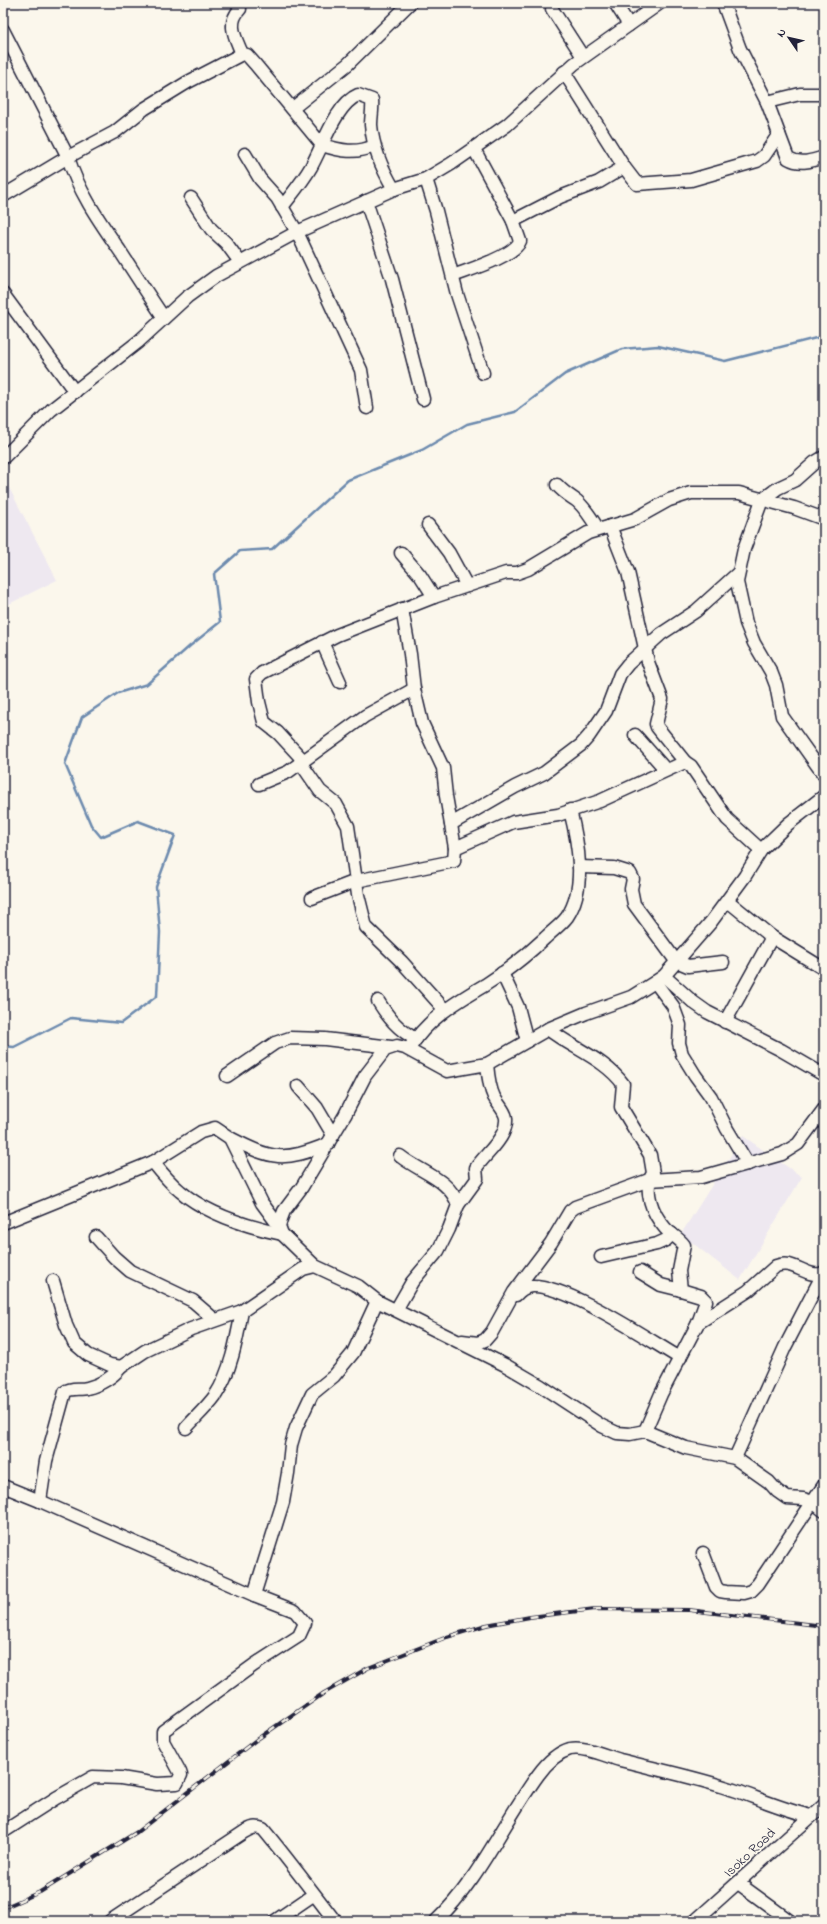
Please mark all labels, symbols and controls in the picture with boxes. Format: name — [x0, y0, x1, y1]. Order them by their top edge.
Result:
north arrow — [769, 18, 809, 58]
text: N — [773, 25, 790, 41]
street label: Isoko Road — [719, 1823, 781, 1883]

